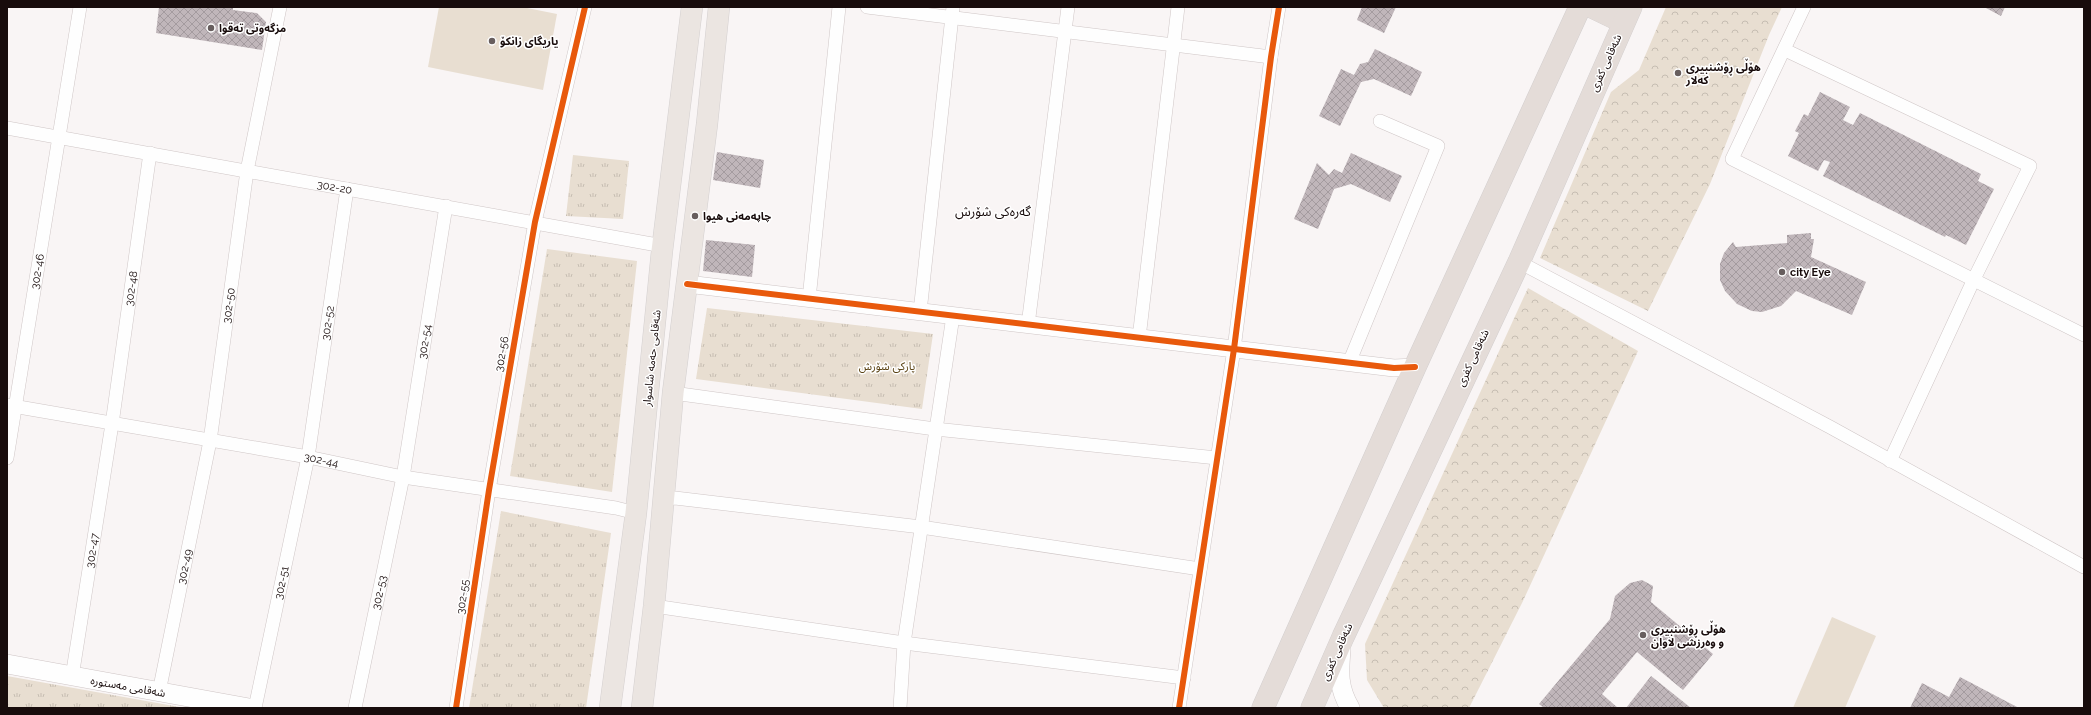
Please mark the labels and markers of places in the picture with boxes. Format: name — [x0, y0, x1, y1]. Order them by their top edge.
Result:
place label: مزگه‌وتی ته‌قوا — [219, 22, 286, 35]
marker: مزگه‌وتی ته‌قوا — [206, 23, 216, 33]
place label: یاریگای زانکۆ — [500, 35, 559, 48]
marker: یاریگای زانکۆ — [487, 36, 497, 46]
place label: هۆڵی ڕۆشنبیری کەلار — [1685, 58, 1761, 87]
marker: هۆڵی ڕۆشنبیری کەلار — [1673, 68, 1683, 78]
place label: چاپەمەنی هیوا — [703, 210, 771, 223]
marker: چاپەمەنی هیوا — [690, 211, 700, 221]
place label: city Eye — [1790, 266, 1831, 279]
marker: city Eye — [1777, 267, 1787, 277]
place label: هۆڵی ڕۆشنبیری و وەرزشی لاوان — [1651, 620, 1726, 649]
marker: هۆڵی ڕۆشنبیری و وەرزشی لاوان — [1638, 630, 1648, 640]

